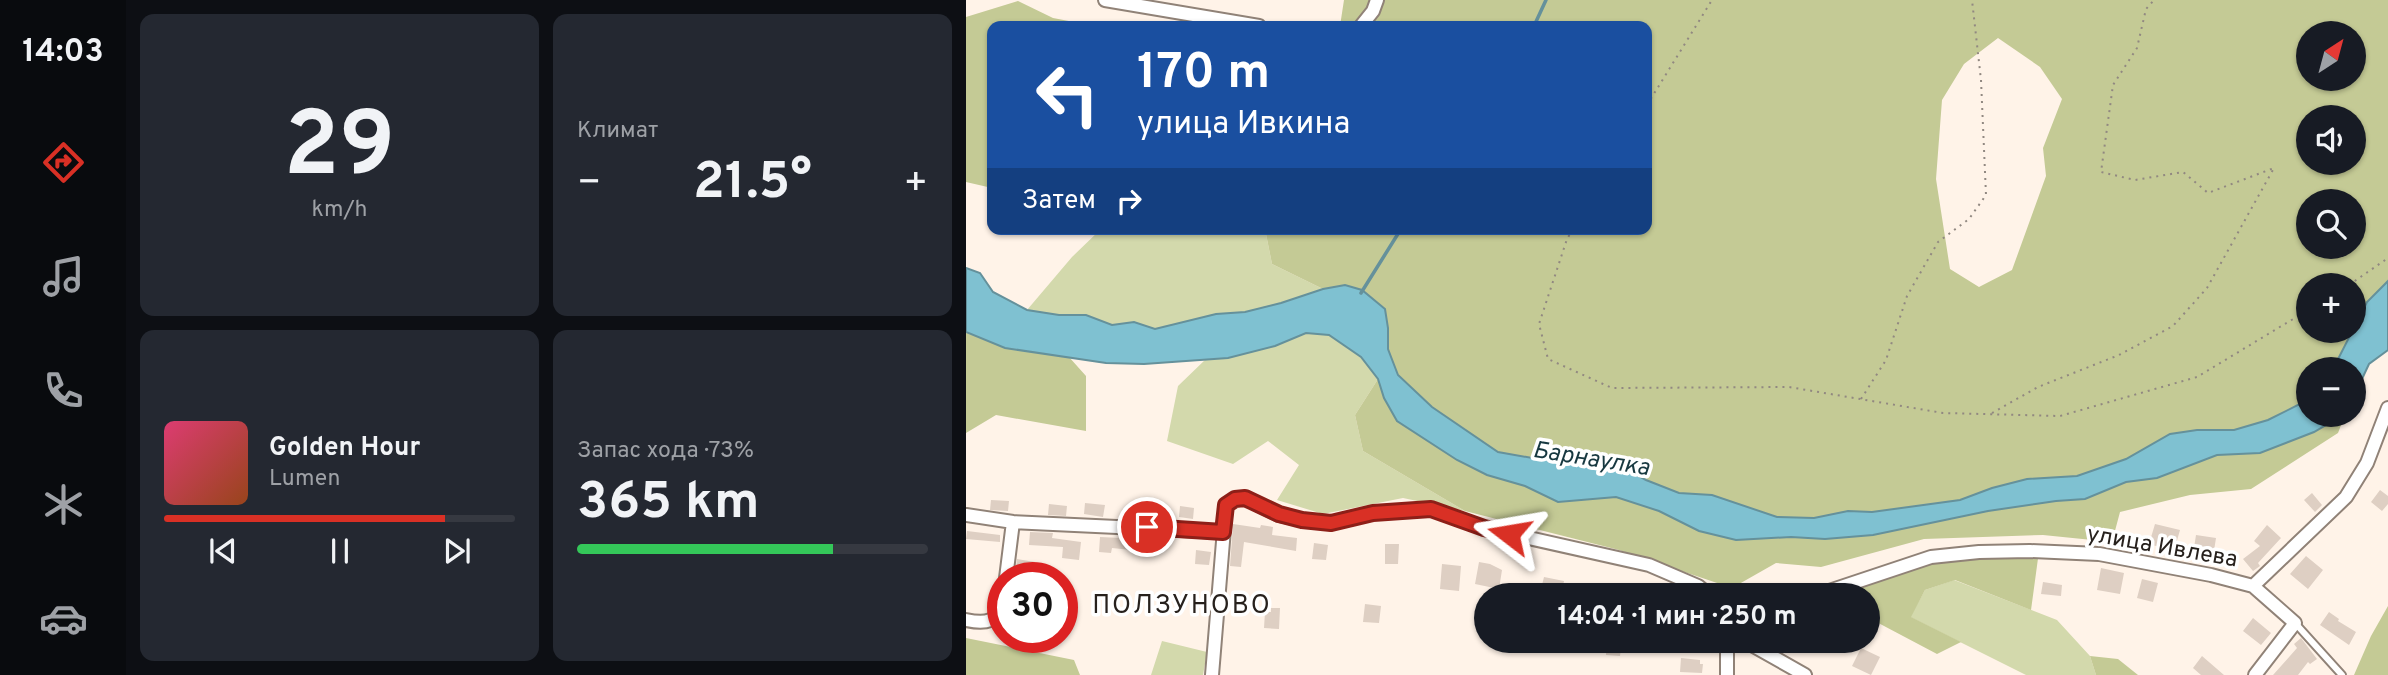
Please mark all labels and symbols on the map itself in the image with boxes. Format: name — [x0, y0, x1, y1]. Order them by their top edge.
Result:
north arrow — [2296, 21, 2366, 91]
water label: Барнаулка — [1530, 436, 1652, 484]
pin — [1117, 497, 1177, 557]
position arrow — [1472, 497, 1546, 571]
street label: улица Ивлева — [2084, 520, 2240, 576]
speed limit sign: 30 — [987, 562, 1078, 653]
district label: ПОЛЗУНОВО — [1092, 590, 1272, 623]

